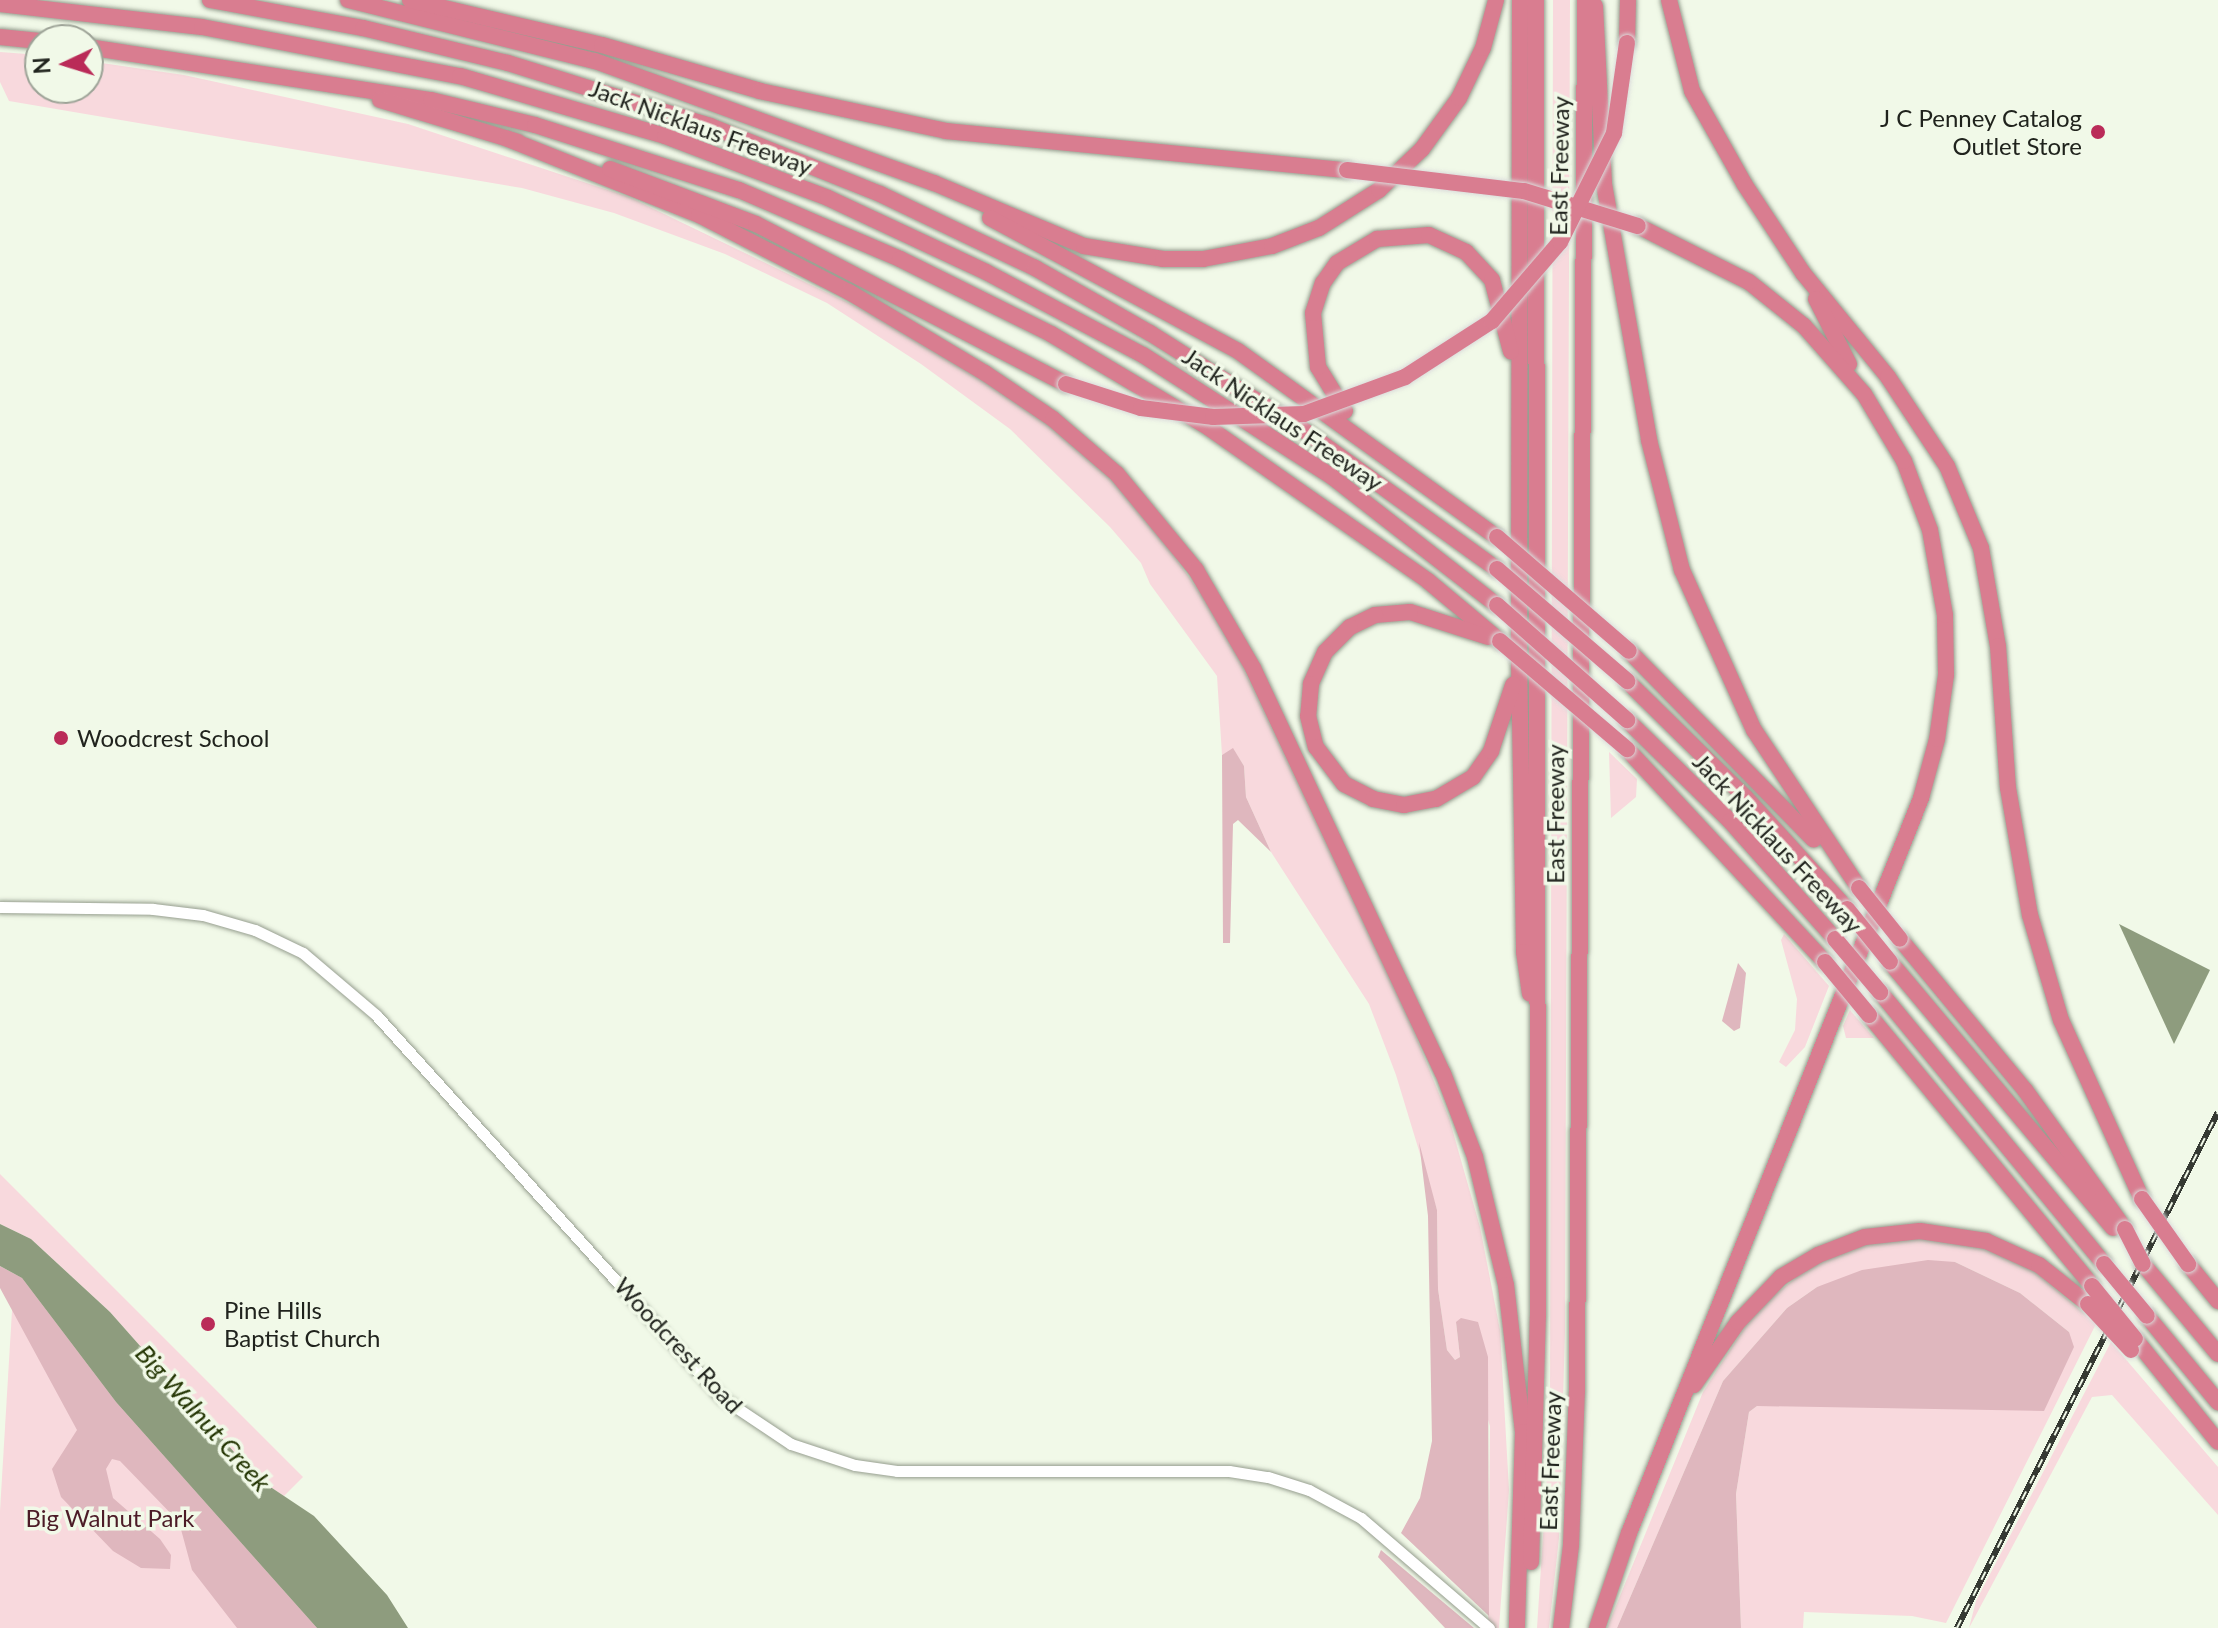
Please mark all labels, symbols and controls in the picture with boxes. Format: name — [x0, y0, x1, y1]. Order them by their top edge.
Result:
north arrow — [24, 24, 104, 104]
text: N — [27, 56, 56, 75]
street label: Jack Nicklaus Freeway — [586, 73, 816, 181]
street label: East Freeway — [1543, 96, 1575, 236]
place label: J C Penney Catalog Outlet Store — [1879, 104, 2082, 160]
marker: J C Penney Catalog Outlet Store — [2089, 123, 2107, 141]
street label: Jack Nicklaus Freeway — [1177, 341, 1389, 497]
place label: Woodcrest School — [77, 724, 269, 752]
marker: Woodcrest School — [52, 729, 70, 747]
street label: East Freeway — [1541, 744, 1569, 884]
street label: Jack Nicklaus Freeway — [1687, 747, 1869, 939]
street label: Woodcrest Road — [609, 1271, 749, 1419]
place label: Pine Hills Baptist Church — [224, 1296, 380, 1352]
marker: Pine Hills Baptist Church — [199, 1315, 217, 1333]
water label: Big Walnut Creek — [129, 1338, 277, 1498]
street label: East Freeway — [1533, 1391, 1567, 1531]
park label: Big Walnut Park — [25, 1504, 195, 1532]

